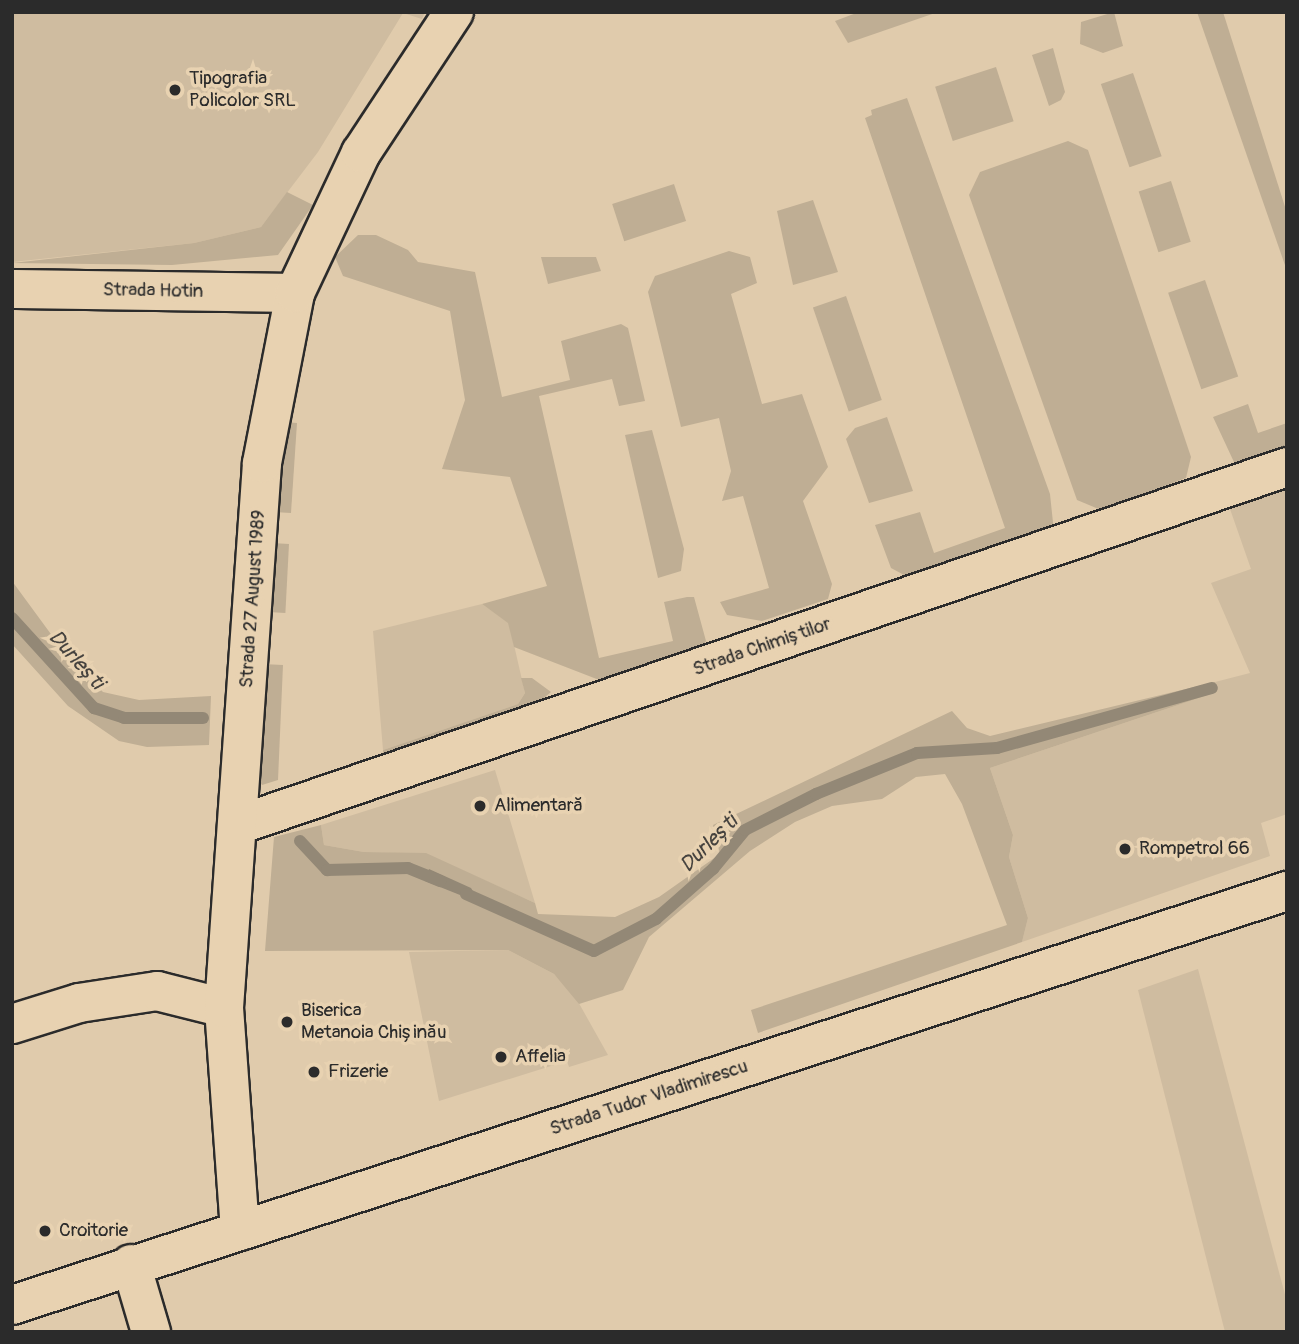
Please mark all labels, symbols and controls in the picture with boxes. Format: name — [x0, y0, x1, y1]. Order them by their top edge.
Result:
place label: Tipografia Policolor SRL — [189, 68, 296, 112]
marker: Tipografia Policolor SRL — [167, 82, 183, 98]
street label: Strada Hotin — [103, 279, 203, 303]
street label: Strada 27 August 1989 — [235, 509, 271, 689]
street label: Strada Chimiștilor — [690, 613, 834, 681]
water label: Durlești — [43, 625, 109, 695]
place label: Alimentară — [494, 795, 583, 817]
marker: Alimentară — [472, 798, 488, 814]
water label: Durlești — [675, 810, 743, 878]
place label: Rompetrol 66 — [1139, 838, 1250, 860]
marker: Rompetrol 66 — [1117, 841, 1133, 857]
place label: Biserica Metanoia Chișinău — [301, 1000, 447, 1044]
marker: Biserica Metanoia Chișinău — [279, 1014, 295, 1030]
place label: Affelia — [515, 1046, 566, 1068]
marker: Affelia — [493, 1049, 509, 1065]
street label: Strada Tudor Vladimirescu — [547, 1055, 751, 1141]
place label: Frizerie — [328, 1061, 388, 1083]
marker: Frizerie — [306, 1064, 322, 1080]
place label: Croitorie — [59, 1220, 128, 1242]
marker: Croitorie — [37, 1223, 53, 1239]

